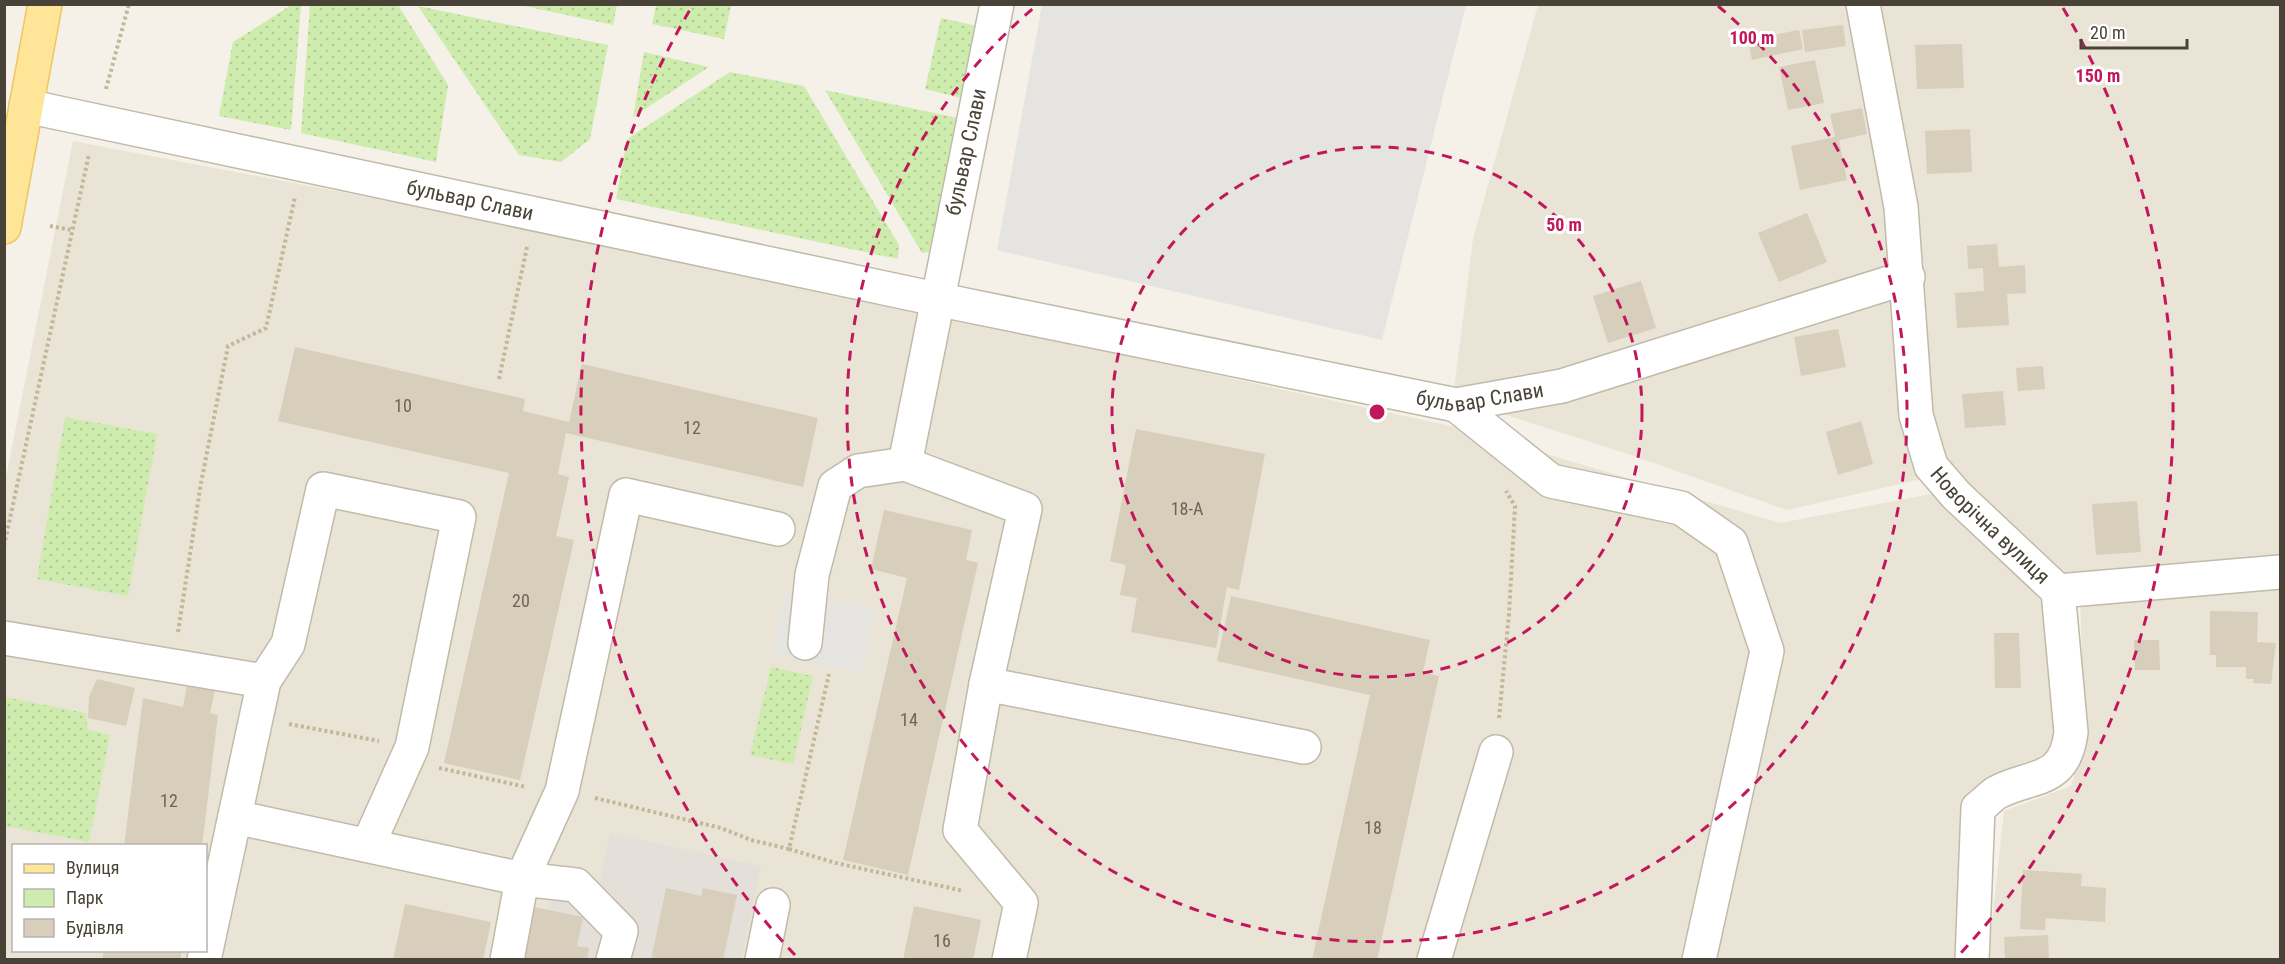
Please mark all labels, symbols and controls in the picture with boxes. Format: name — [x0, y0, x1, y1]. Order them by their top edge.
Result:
scale bar — [2081, 12, 2188, 50]
text: 20 m — [2090, 22, 2125, 43]
text: 100 m — [1730, 27, 1774, 48]
text: 150 m — [2076, 65, 2120, 86]
street label: бульвар Слави — [941, 86, 991, 218]
street label: бульвар Слави — [404, 175, 536, 225]
text: 50 m — [1546, 214, 1582, 235]
street label: бульвар Слави — [1414, 378, 1545, 417]
house number: 10 — [394, 395, 412, 416]
centre of rings — [1367, 402, 1387, 422]
house number: 12 — [683, 417, 701, 438]
street label: Новорічна вулиця — [1925, 462, 2055, 589]
house number: 18-А — [1171, 498, 1204, 519]
house number: 20 — [512, 590, 530, 611]
house number: 14 — [900, 709, 918, 730]
house number: 12 — [160, 790, 178, 811]
house number: 18 — [1364, 817, 1382, 838]
legend — [12, 844, 207, 952]
text: Вулиця — [66, 857, 120, 878]
text: Парк — [66, 887, 104, 908]
text: Будівля — [66, 917, 124, 938]
house number: 16 — [933, 930, 951, 951]

